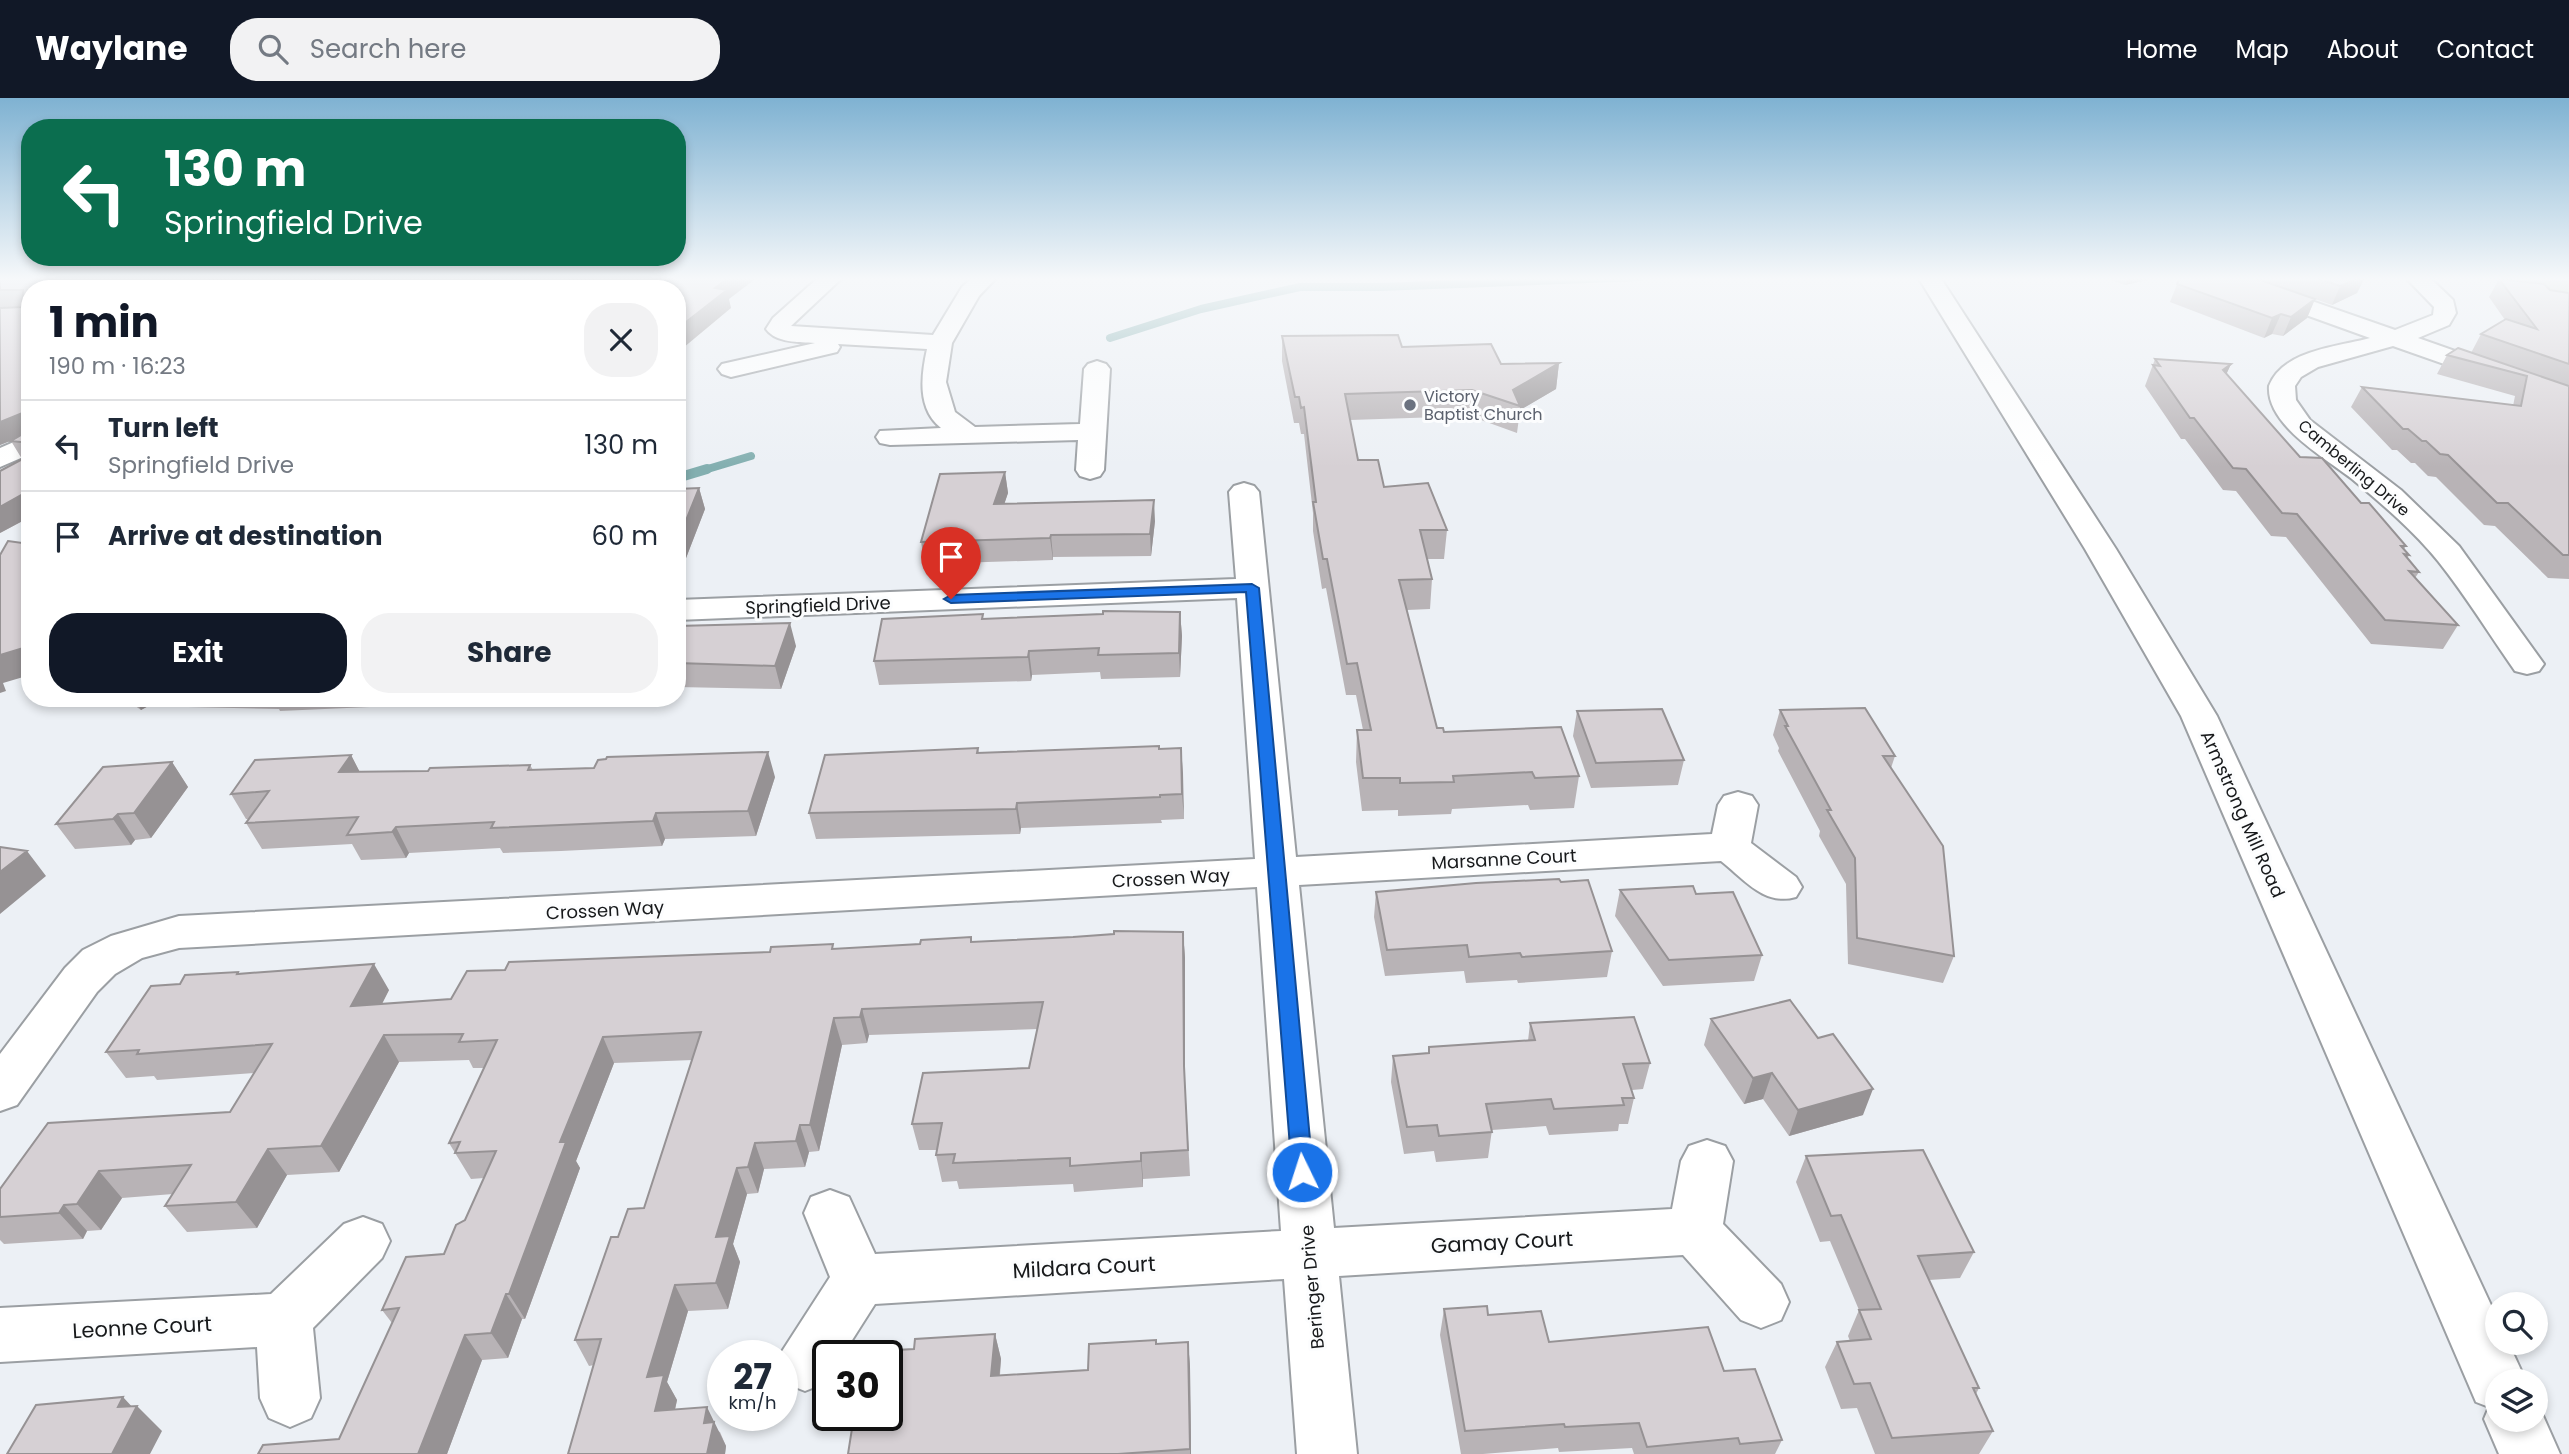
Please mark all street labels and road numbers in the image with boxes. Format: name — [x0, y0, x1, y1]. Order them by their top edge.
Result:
street label: Camberling Drive — [2293, 414, 2415, 522]
street label: Springfield Drive — [745, 590, 891, 620]
street label: Armstrong Mill Road — [2195, 726, 2291, 902]
street label: Marsanne Court — [1431, 843, 1577, 875]
street label: Crossen Way — [1111, 862, 1231, 894]
street label: Crossen Way — [545, 894, 665, 926]
street label: Beringer Drive — [1294, 1224, 1330, 1350]
street label: Gamay Court — [1430, 1224, 1574, 1260]
street label: Mildara Court — [1012, 1249, 1156, 1285]
street label: Leonne Court — [72, 1309, 212, 1345]

